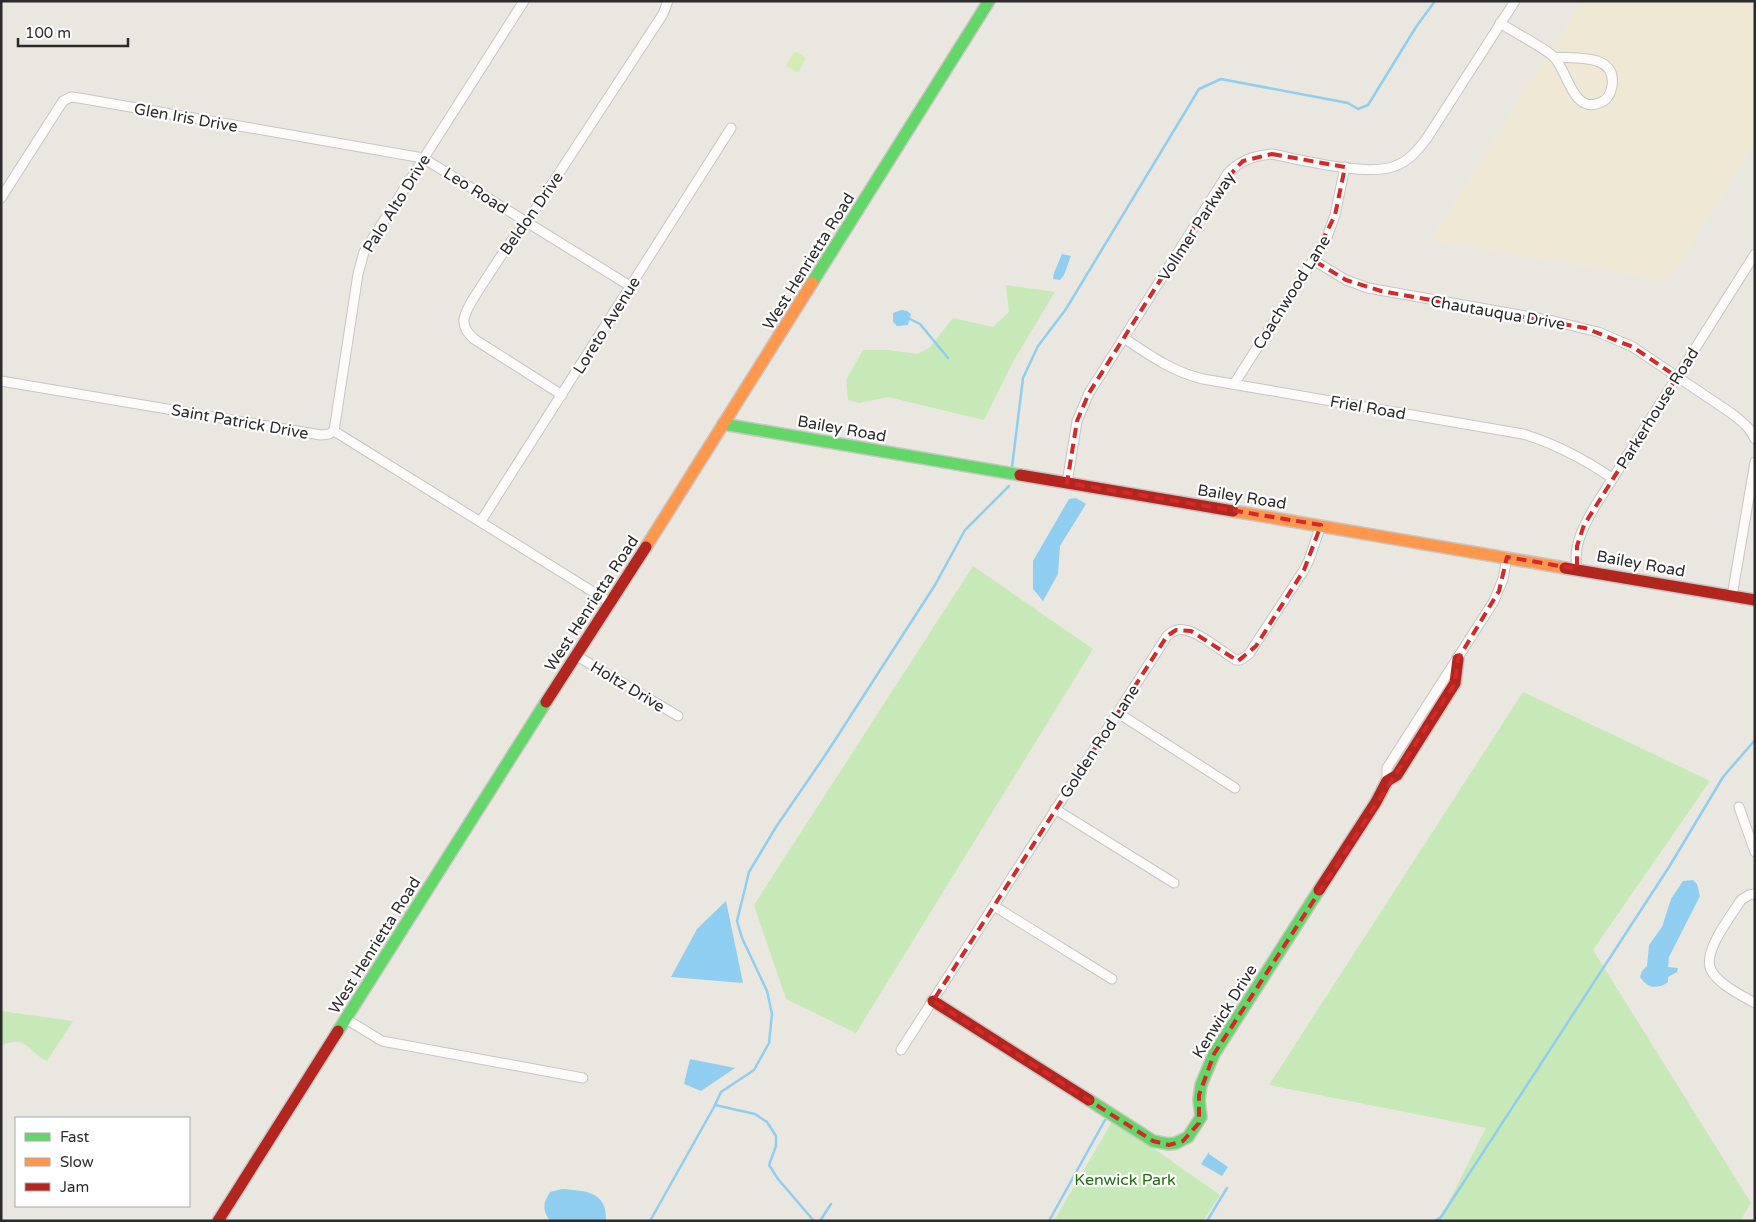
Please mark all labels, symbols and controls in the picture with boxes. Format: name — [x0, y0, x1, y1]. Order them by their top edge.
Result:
scale bar — [18, 15, 128, 47]
text: 100 m — [25, 24, 71, 42]
street label: Glen Iris Drive — [132, 99, 239, 137]
street label: Palo Alto Drive — [359, 151, 435, 256]
street label: Leo Road — [439, 163, 511, 219]
street label: Beldon Drive — [496, 168, 568, 259]
street label: Vollmer Parkway — [1154, 168, 1240, 285]
street label: West Henrietta Road — [759, 189, 859, 334]
street label: Coachwood Lane — [1249, 232, 1335, 353]
street label: Loreto Avenue — [569, 273, 645, 378]
street label: Chautauqua Drive — [1429, 291, 1567, 335]
street label: Parkerhouse Road — [1612, 344, 1703, 473]
street label: Friel Road — [1328, 391, 1407, 425]
street label: Saint Patrick Drive — [170, 400, 310, 444]
street label: Bailey Road — [796, 411, 888, 447]
street label: Bailey Road — [1196, 480, 1288, 514]
street label: West Henrietta Road — [540, 532, 643, 675]
street label: Bailey Road — [1595, 546, 1687, 582]
street label: Holtz Drive — [587, 657, 668, 717]
street label: Golden Rod Lane — [1056, 681, 1144, 802]
street label: West Henrietta Road — [325, 873, 425, 1018]
street label: Kenwick Drive — [1188, 961, 1262, 1062]
legend — [15, 1117, 190, 1207]
text: Fast — [60, 1128, 90, 1146]
text: Slow — [60, 1153, 94, 1171]
park label: Kenwick Park — [1074, 1170, 1176, 1190]
text: Jam — [60, 1178, 89, 1196]

